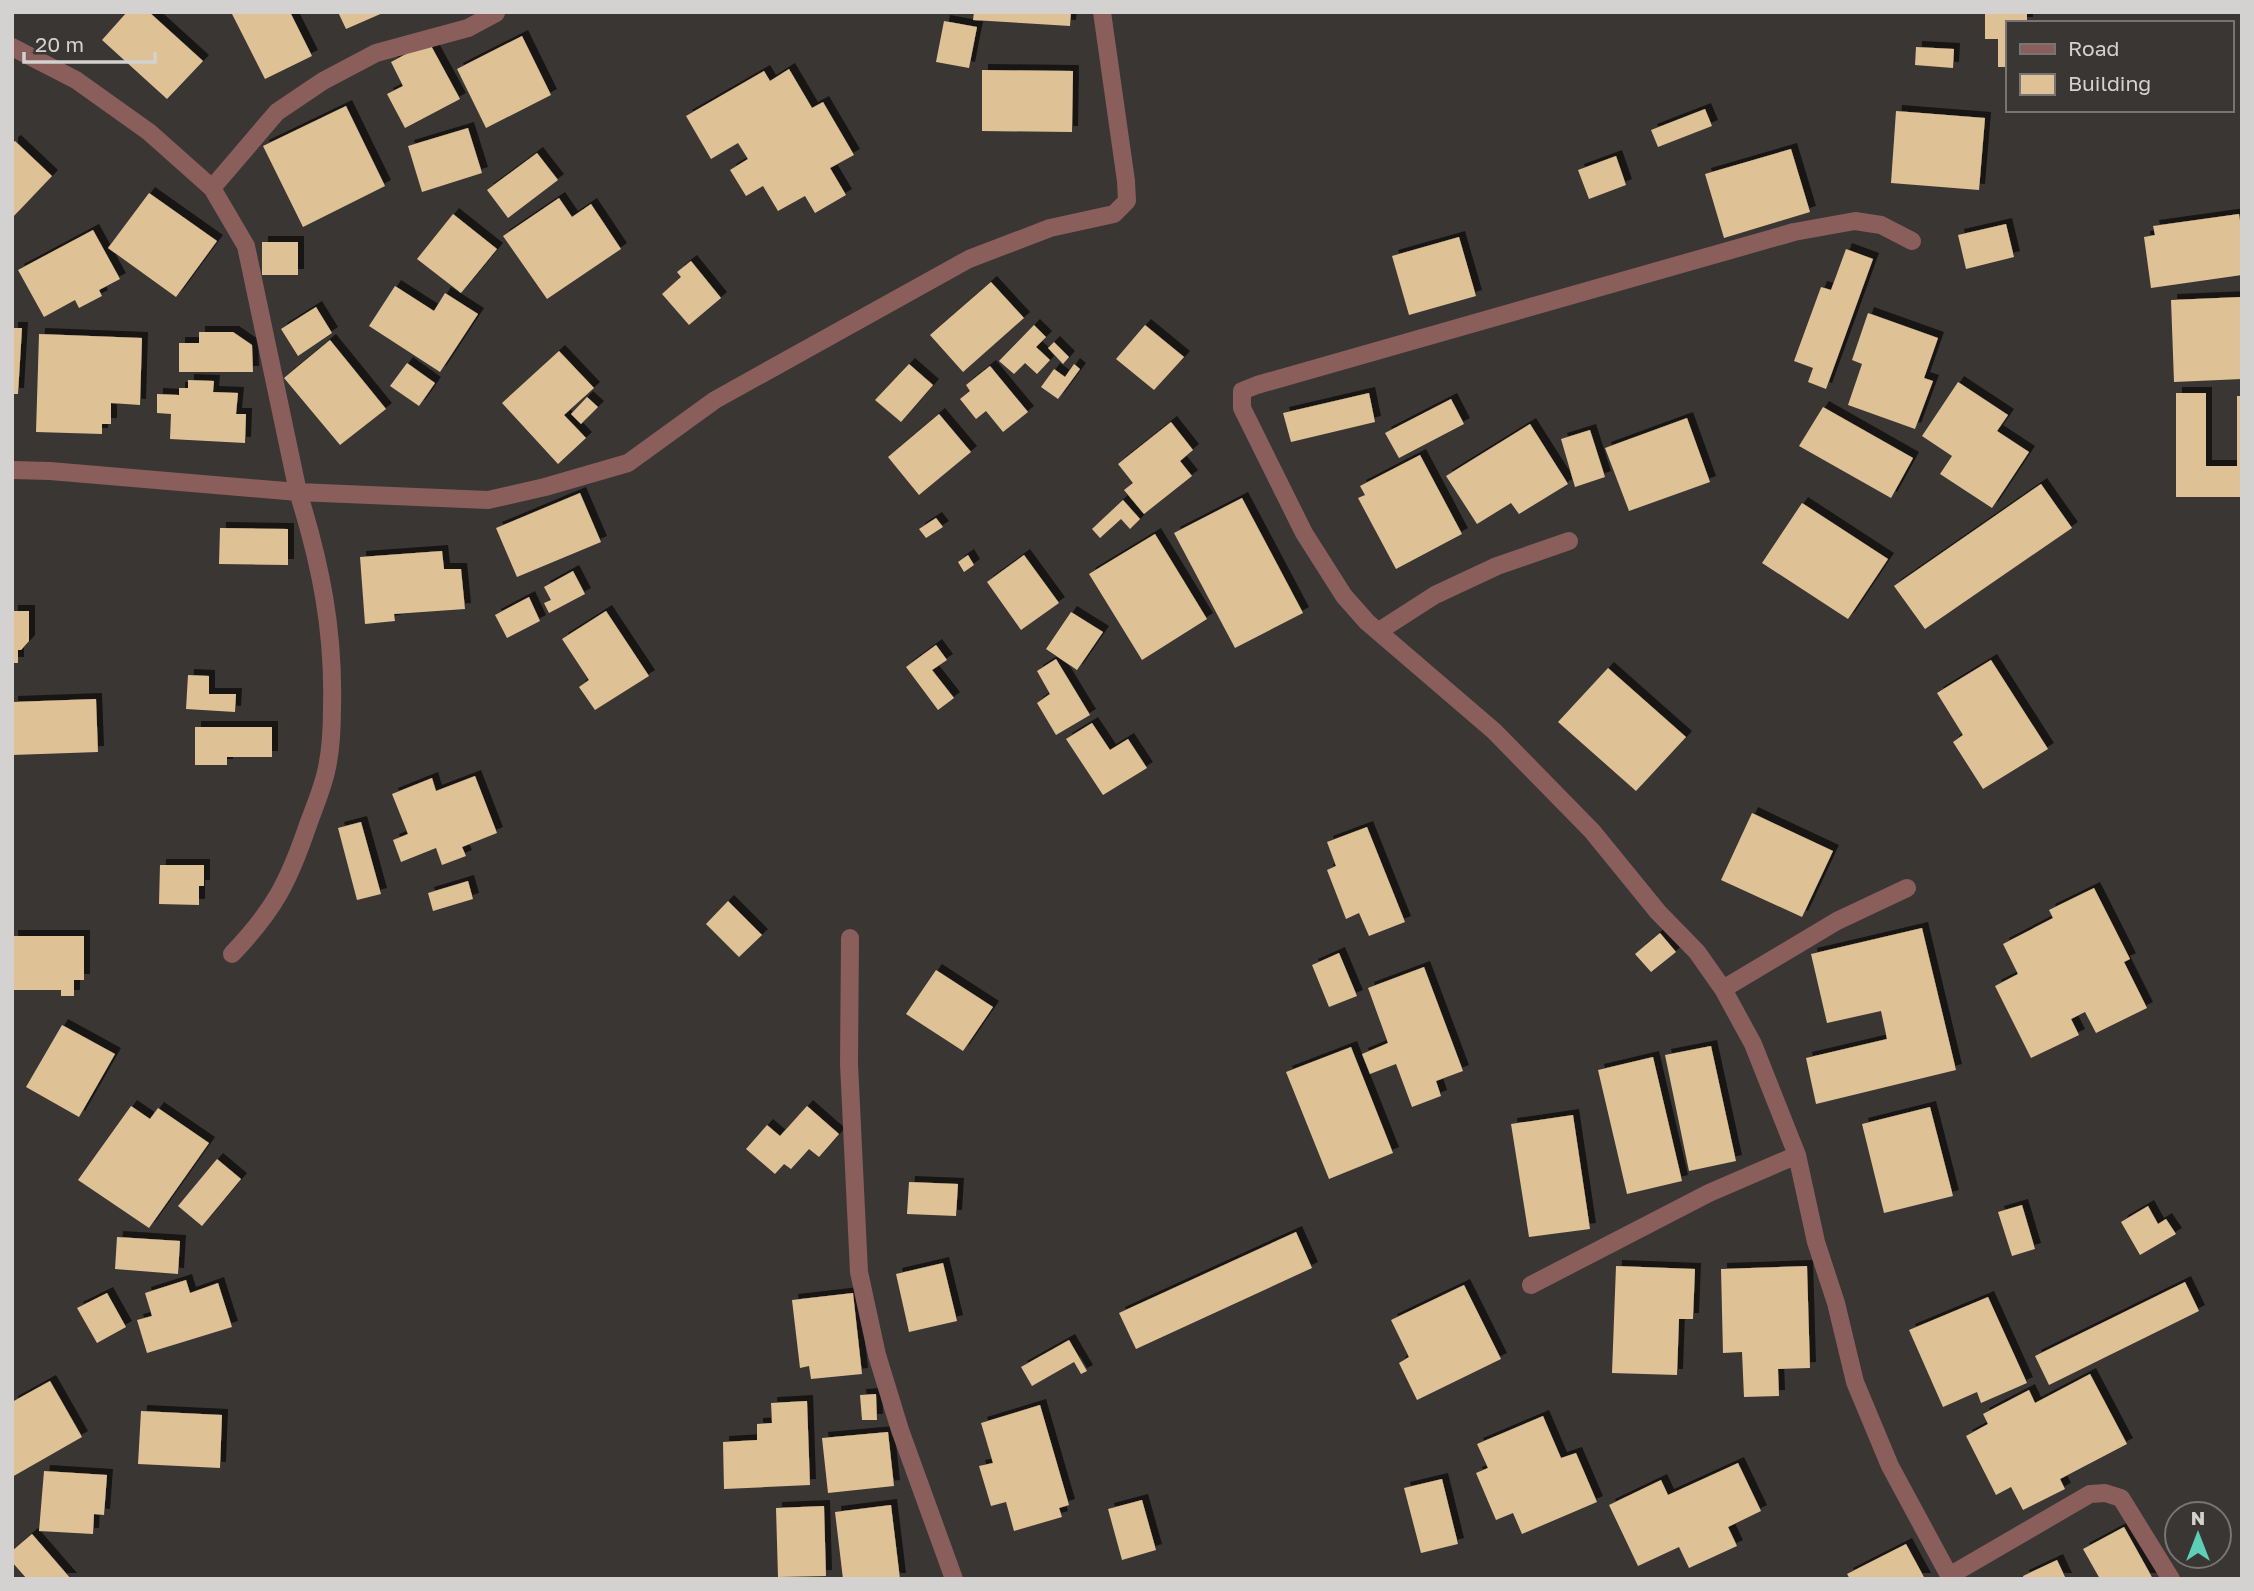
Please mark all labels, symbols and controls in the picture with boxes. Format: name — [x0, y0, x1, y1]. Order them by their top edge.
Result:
scale bar — [24, 21, 156, 65]
legend — [2006, 21, 2233, 112]
text: 20 m — [35, 31, 84, 57]
text: Road — [2068, 35, 2119, 61]
text: Building — [2068, 70, 2151, 96]
north arrow — [2163, 1500, 2233, 1570]
text: N — [2191, 1506, 2205, 1529]

